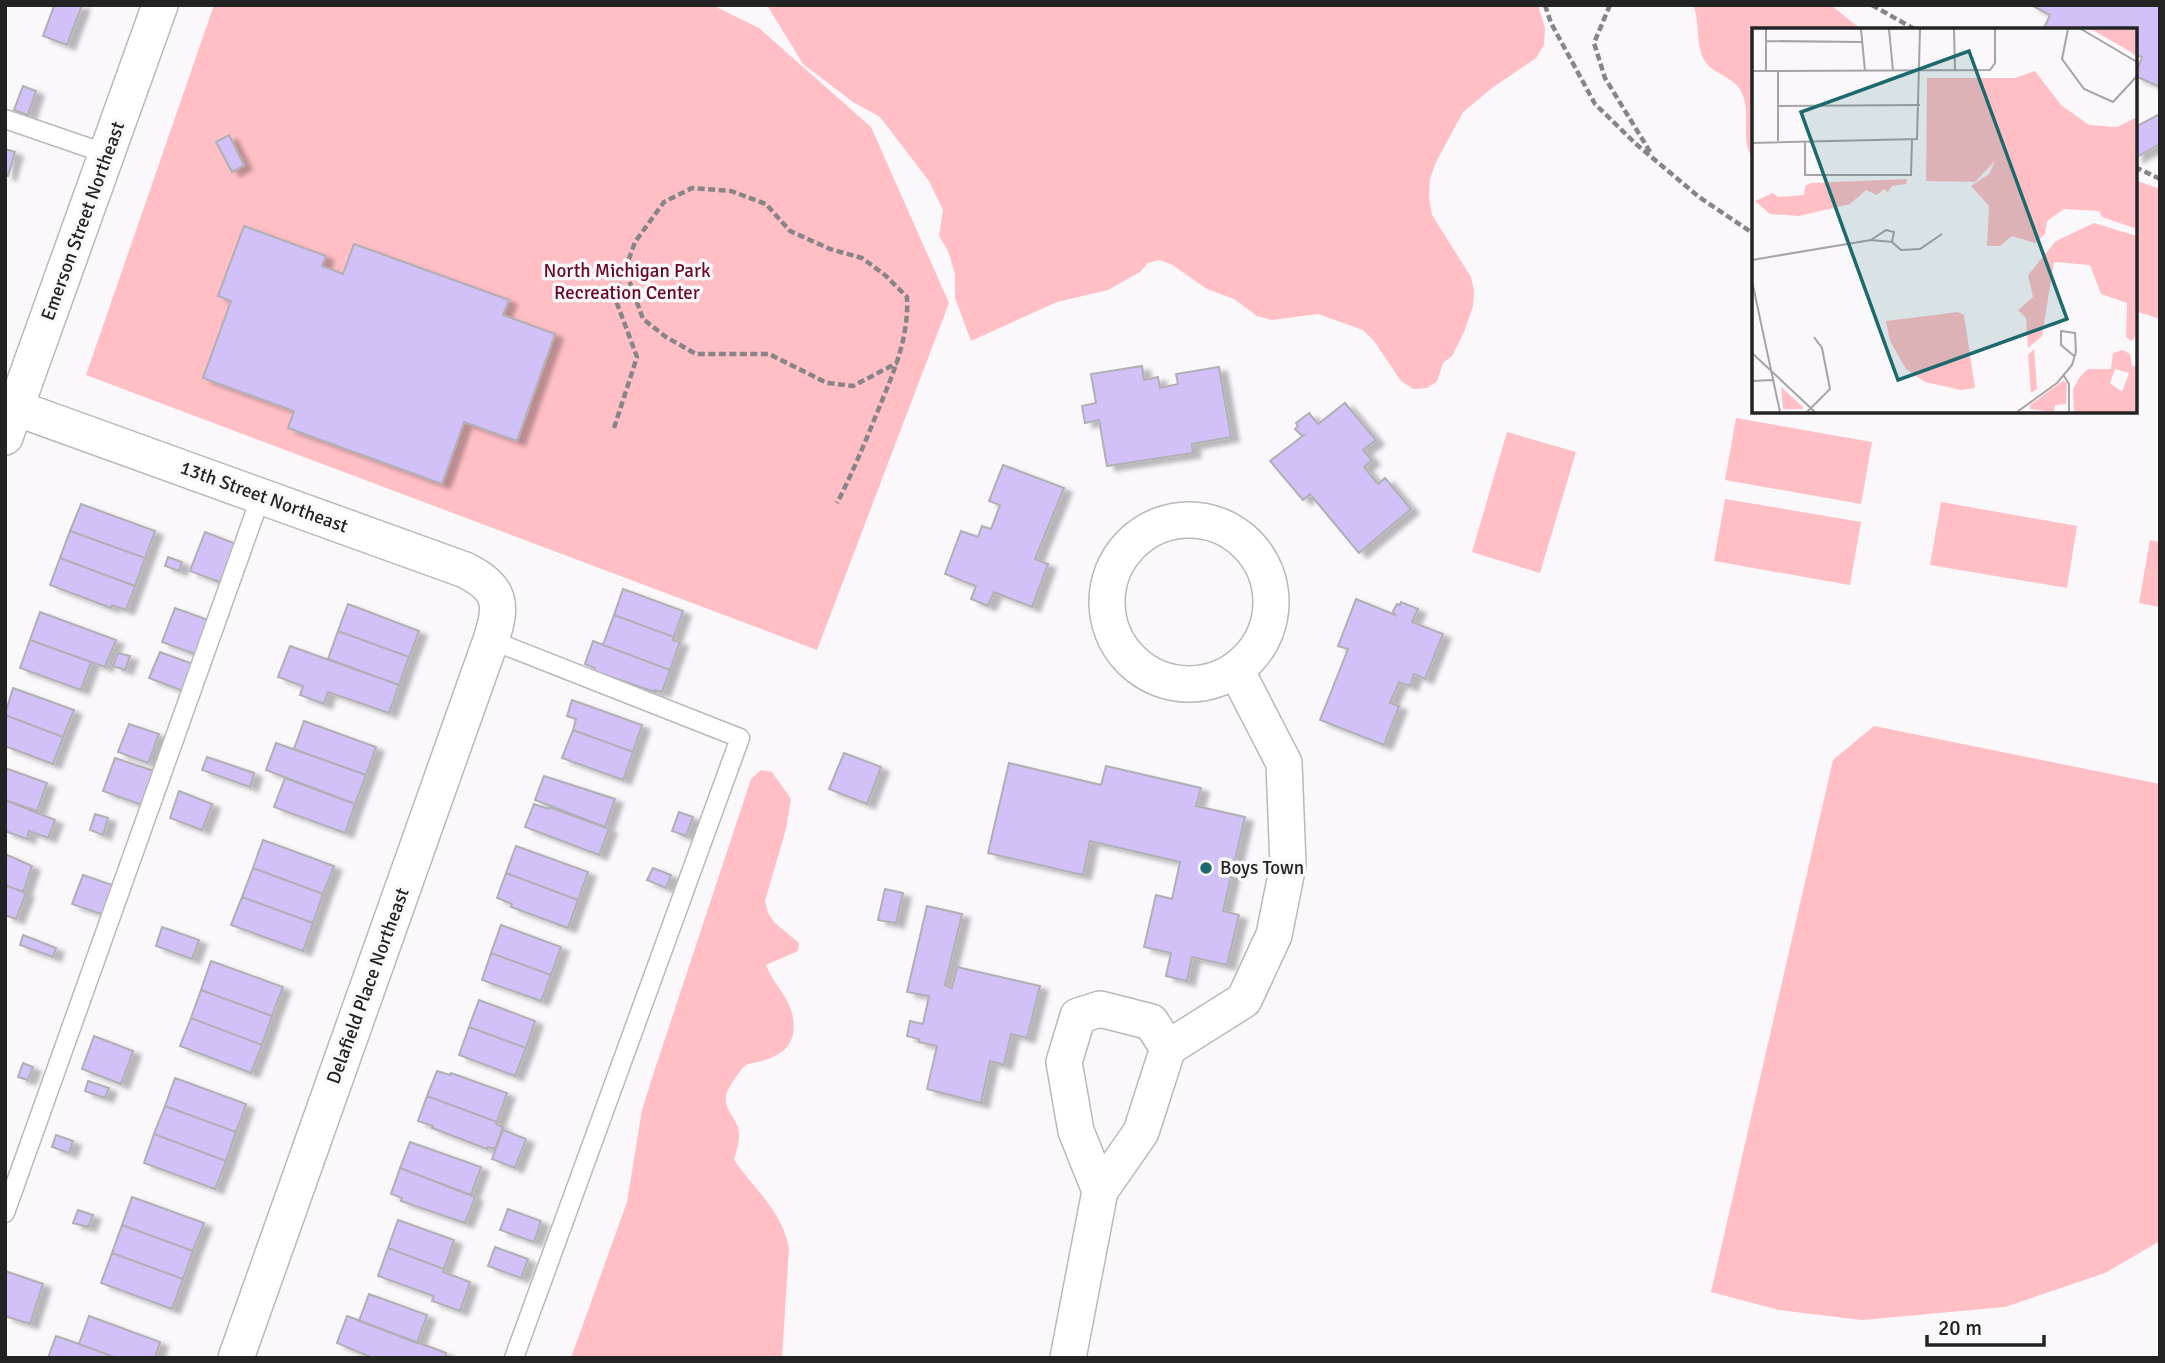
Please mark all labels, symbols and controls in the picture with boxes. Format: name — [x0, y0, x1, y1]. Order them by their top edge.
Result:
inset map — [1752, 28, 2137, 413]
street label: Emerson Street Northeast — [36, 118, 130, 324]
park label: North Michigan Park Recreation Center — [543, 259, 711, 305]
street label: 13th Street Northeast — [177, 456, 351, 539]
place label: Boys Town — [1220, 856, 1304, 880]
marker: Boys Town — [1198, 860, 1214, 876]
street label: Delafield Place Northeast — [321, 884, 415, 1087]
scale bar — [1927, 1304, 2044, 1348]
text: 20 m — [1938, 1315, 1982, 1341]

